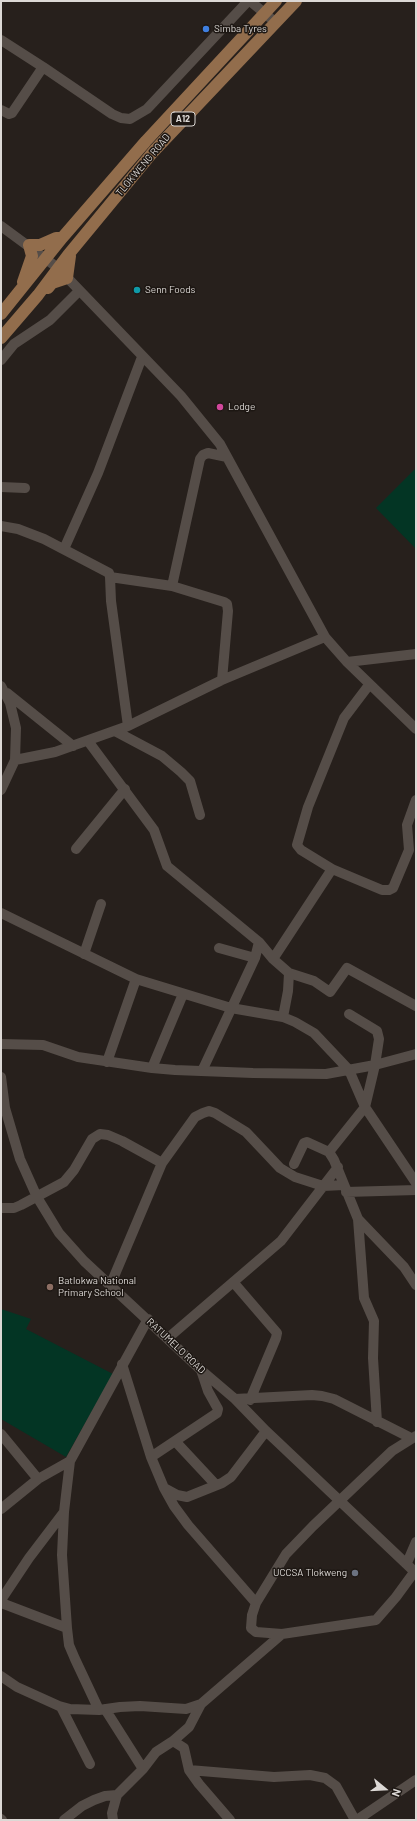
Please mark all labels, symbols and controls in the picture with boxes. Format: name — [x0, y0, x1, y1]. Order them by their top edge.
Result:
place label: Simba Tyres — [214, 23, 267, 35]
marker: Simba Tyres — [201, 24, 211, 34]
road number: A12 — [171, 112, 195, 126]
street label: TLOKWENG ROAD — [113, 131, 173, 199]
place label: Senn Foods — [145, 284, 195, 296]
marker: Senn Foods — [132, 285, 142, 295]
place label: Lodge — [228, 401, 255, 413]
marker: Lodge — [215, 402, 225, 412]
place label: Batlokwa National Primary School — [58, 1275, 136, 1298]
marker: Batlokwa National Primary School — [45, 1282, 55, 1292]
street label: RATUMELO ROAD — [144, 1316, 208, 1376]
place label: UCCSA Tlokweng — [273, 1567, 347, 1579]
marker: UCCSA Tlokweng — [350, 1568, 360, 1578]
north arrow — [365, 1769, 405, 1809]
text: N — [390, 1787, 404, 1798]

